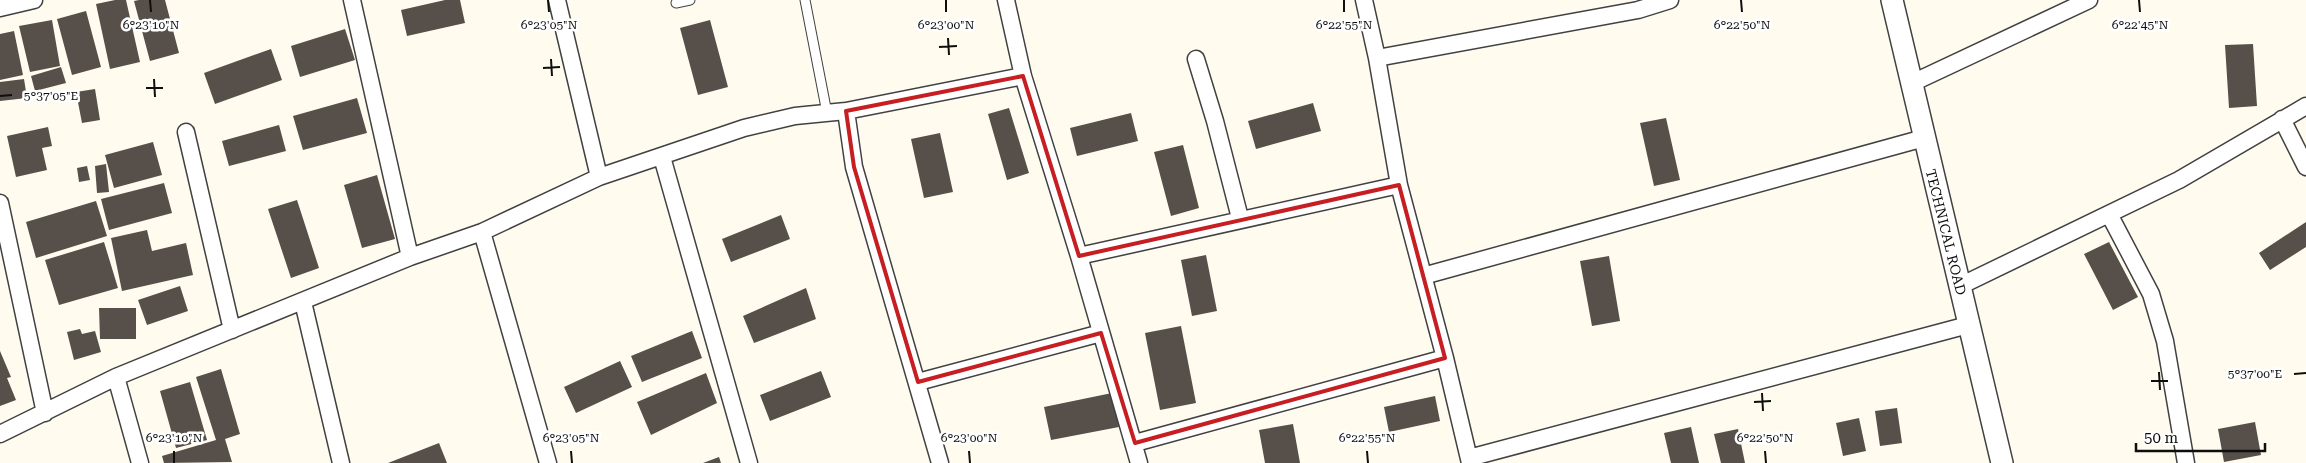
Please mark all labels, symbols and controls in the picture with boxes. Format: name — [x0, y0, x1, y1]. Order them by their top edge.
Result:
text: 6°23'10"N — [123, 18, 180, 32]
text: 6°23'05"N — [521, 18, 578, 32]
text: 6°23'00"N — [918, 18, 975, 32]
text: 6°22'55"N — [1316, 18, 1373, 32]
text: 6°22'50"N — [1714, 18, 1771, 32]
text: 6°22'45"N — [2112, 18, 2169, 32]
text: 5°37'05"E — [24, 89, 78, 103]
street label: TECHNICAL ROAD — [1923, 167, 1969, 297]
text: 5°37'00"E — [2228, 367, 2282, 381]
scale bar — [2136, 420, 2265, 452]
text: 50 m — [2144, 429, 2179, 447]
text: 6°23'10"N — [146, 431, 203, 445]
text: 6°23'05"N — [543, 431, 600, 445]
text: 6°23'00"N — [941, 431, 998, 445]
text: 6°22'55"N — [1339, 431, 1396, 445]
text: 6°22'50"N — [1737, 431, 1794, 445]

